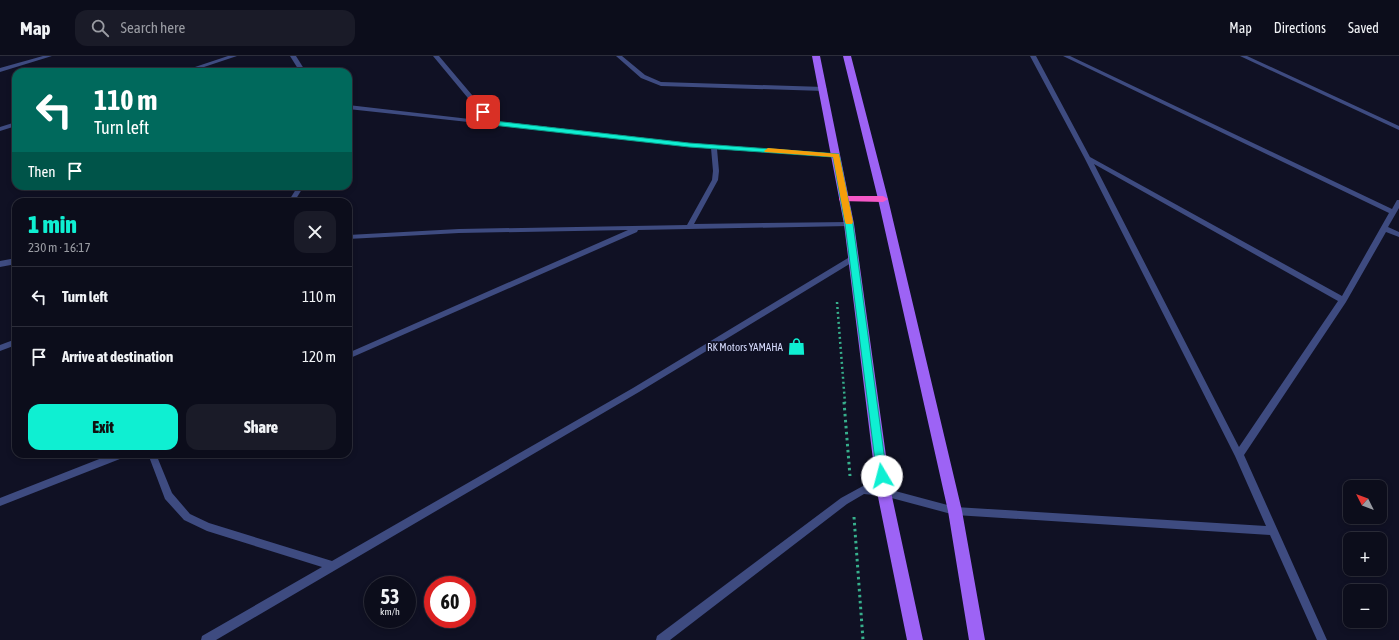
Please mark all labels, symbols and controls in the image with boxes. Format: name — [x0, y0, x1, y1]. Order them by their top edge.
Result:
search box — [75, 10, 355, 46]
text: Map — [20, 17, 51, 39]
icon: search — [89, 17, 111, 39]
text: Search here — [121, 19, 185, 36]
text: Map — [1229, 20, 1252, 36]
text: Directions — [1274, 20, 1326, 36]
text: Saved — [1348, 20, 1379, 36]
icon: left — [28, 84, 80, 136]
text: 110 m — [94, 84, 157, 116]
pin — [466, 95, 500, 129]
icon: arrive — [472, 101, 494, 123]
text: Turn left — [94, 117, 149, 138]
icon: arrive — [64, 160, 86, 182]
text: Then — [28, 163, 56, 180]
text: 1 min — [28, 211, 77, 238]
button: close — [294, 211, 336, 253]
text: 230 m · 16:17 — [28, 240, 91, 255]
icon: left — [28, 286, 50, 308]
text: Turn left — [62, 288, 108, 305]
text: 110 m — [302, 288, 336, 305]
shop icon: RK Motors YAMAHA — [786, 337, 806, 357]
place label: RK Motors YAMAHA — [707, 341, 784, 353]
icon: arrive — [28, 346, 50, 368]
text: Arrive at destination — [62, 348, 173, 365]
text: 120 m — [302, 348, 336, 365]
button: Exit — [28, 404, 178, 450]
button: Share — [186, 404, 336, 450]
position arrow — [861, 455, 903, 497]
north arrow — [1343, 480, 1387, 524]
map controls — [1343, 480, 1387, 628]
button: + — [1343, 532, 1387, 576]
speed limit sign: 60 — [424, 576, 476, 628]
button: − — [1343, 584, 1387, 628]
text: 53 — [381, 585, 399, 608]
text: km/h — [380, 606, 400, 617]

